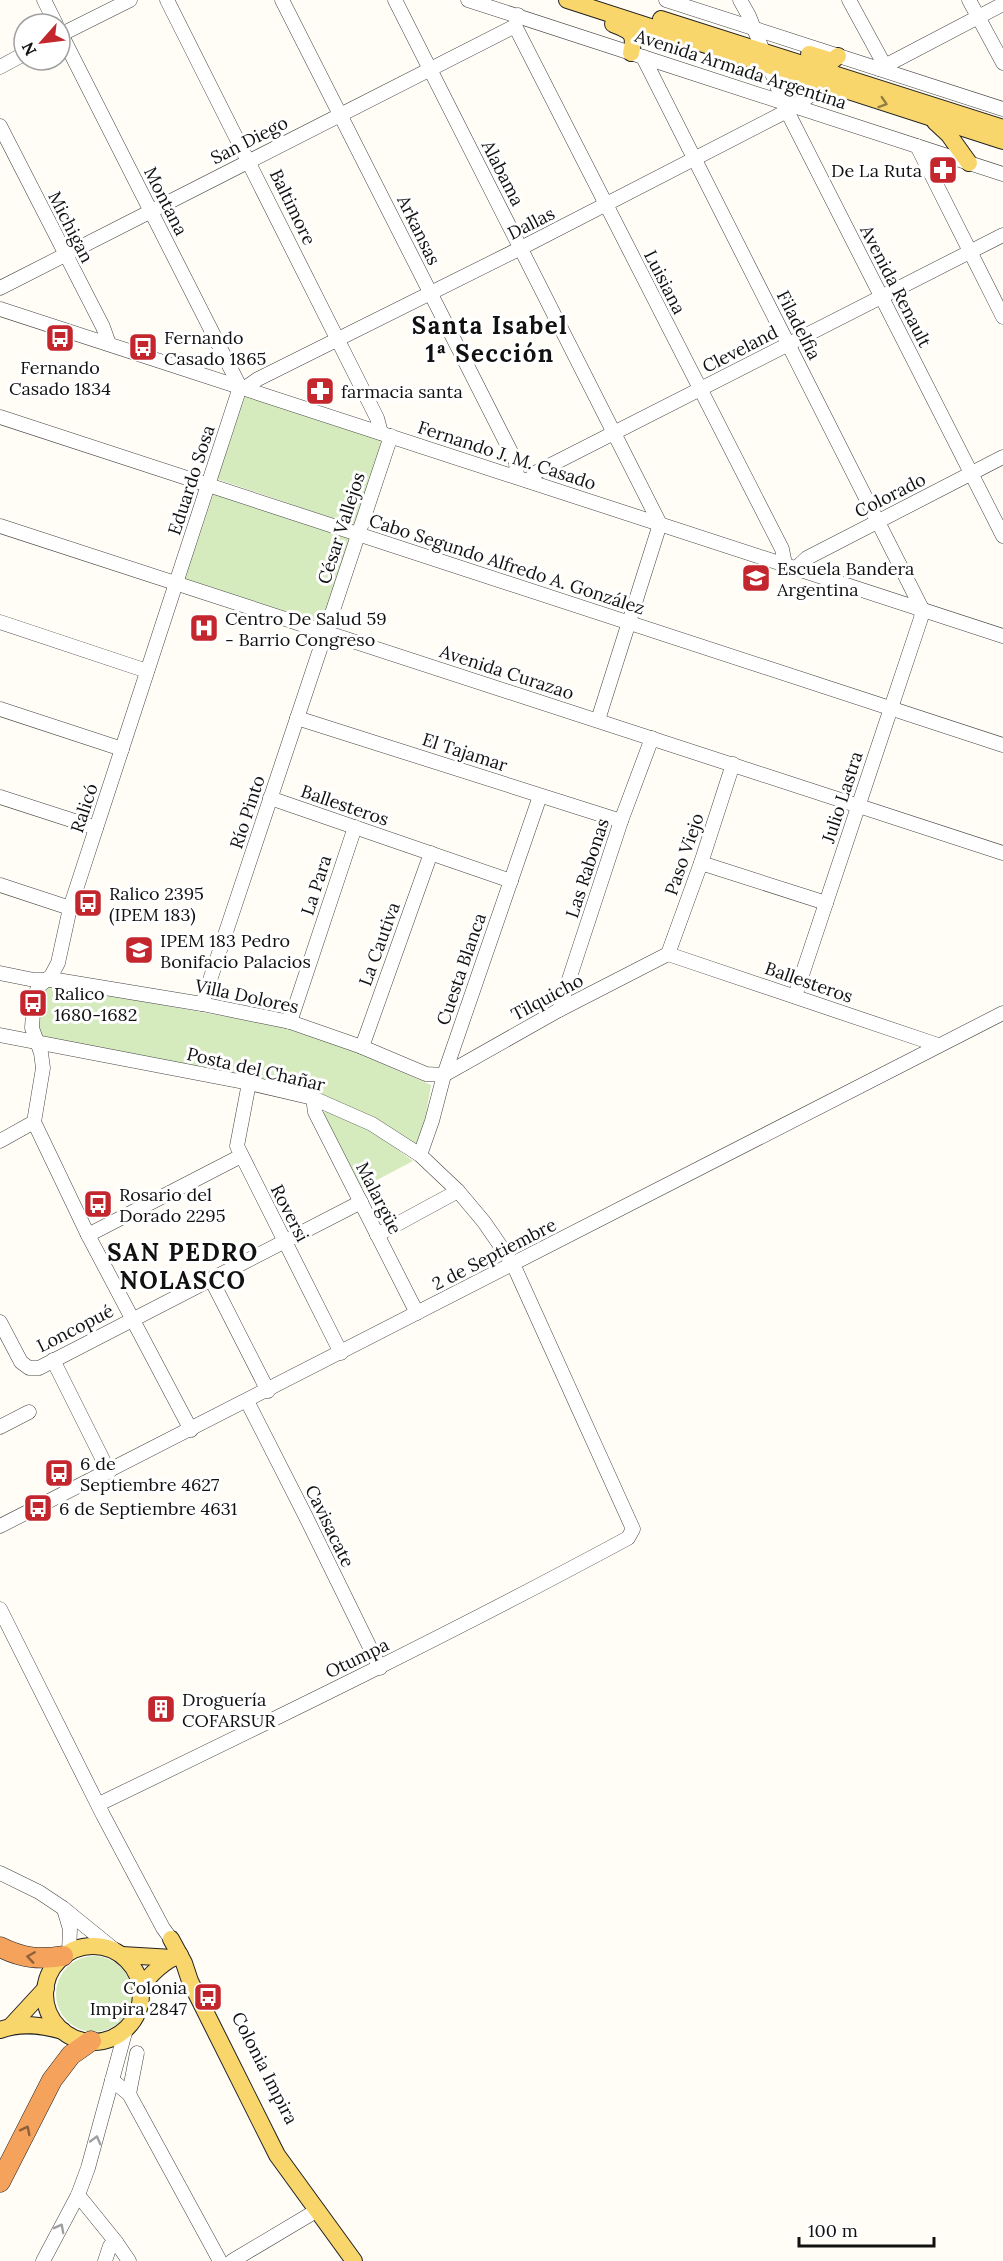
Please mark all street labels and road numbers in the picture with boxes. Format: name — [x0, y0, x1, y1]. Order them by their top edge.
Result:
street label: Avenida Armada Argentina — [631, 24, 850, 114]
street label: San Diego — [206, 111, 292, 169]
street label: Alabama — [476, 135, 529, 210]
street label: Montana — [139, 163, 193, 239]
street label: Baltimore — [265, 165, 321, 249]
street label: Michigan — [43, 187, 99, 267]
street label: Arkansas — [392, 190, 446, 269]
street label: Dallas — [503, 201, 559, 245]
street label: Avenida Renault — [855, 220, 937, 351]
street label: Luisiana — [639, 246, 691, 318]
street label: Filadelfia — [772, 286, 826, 364]
street label: Cleveland — [698, 320, 782, 378]
street label: Fernando J. M. Casado — [415, 415, 599, 495]
street label: Eduardo Sosa — [162, 422, 220, 538]
street label: Colorado — [851, 467, 929, 523]
street label: César Vallejos — [312, 469, 370, 587]
street label: Cabo Segundo Alfredo A. González — [366, 508, 648, 620]
street label: Avenida Curazao — [436, 639, 577, 705]
street label: El Tajamar — [419, 727, 511, 777]
street label: Julio Lastra — [816, 748, 868, 847]
street label: Río Pinto — [224, 772, 270, 852]
street label: Ballesteros — [298, 779, 392, 831]
street label: Ralicó — [65, 780, 103, 836]
street label: Paso Viejo — [659, 810, 709, 898]
street label: Las Rabonas — [560, 815, 614, 921]
street label: La Para — [296, 852, 336, 918]
street label: La Cautiva — [353, 899, 405, 989]
street label: Cuesta Blanca — [431, 910, 491, 1028]
street label: Ballesteros — [762, 956, 856, 1008]
street label: Tilquicho — [507, 968, 587, 1026]
street label: Villa Dolores — [192, 974, 301, 1018]
street label: Posta del Chañar — [185, 1042, 328, 1096]
street label: Malargüe — [351, 1158, 407, 1238]
street label: Roversi — [266, 1180, 314, 1246]
street label: 2 de Septiembre — [428, 1213, 560, 1295]
street label: Loncopué — [33, 1299, 117, 1357]
street label: Cavisacate — [300, 1481, 360, 1571]
street label: Otumpa — [321, 1633, 393, 1683]
street label: Colonia Impira — [227, 2008, 303, 2128]

